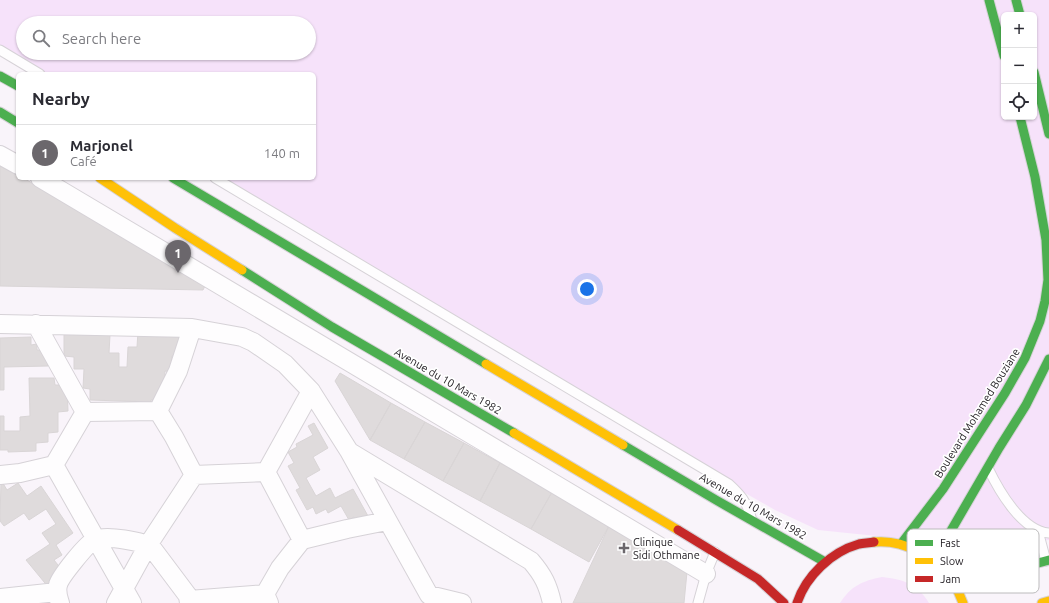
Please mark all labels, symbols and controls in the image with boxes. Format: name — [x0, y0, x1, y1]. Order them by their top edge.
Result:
map controls — [1001, 12, 1037, 120]
button: + — [1001, 12, 1037, 48]
search box — [16, 16, 316, 60]
icon: search — [30, 27, 52, 49]
text: Search here — [62, 30, 141, 47]
button: − — [1001, 48, 1037, 84]
button: locate — [1001, 84, 1037, 120]
text: Nearby — [32, 89, 90, 108]
text: Marjonel — [70, 137, 133, 154]
text: 1 — [41, 146, 49, 160]
text: 140 m — [264, 146, 300, 160]
text: Café — [70, 154, 97, 168]
pin: 1 — [165, 240, 191, 273]
your location — [577, 279, 597, 299]
street label: Avenue du 10 Mars 1982 — [393, 345, 503, 417]
street label: Boulevard Mohamed Bouziane — [932, 346, 1022, 480]
street label: Avenue du 10 Mars 1982 — [698, 470, 808, 542]
legend — [907, 529, 1039, 593]
place label: Clinique Sidi Othmane — [633, 536, 700, 561]
text: Fast — [940, 537, 961, 549]
marker: Clinique Sidi Othmane — [618, 542, 630, 554]
text: Slow — [940, 555, 964, 567]
text: Jam — [940, 573, 961, 585]

